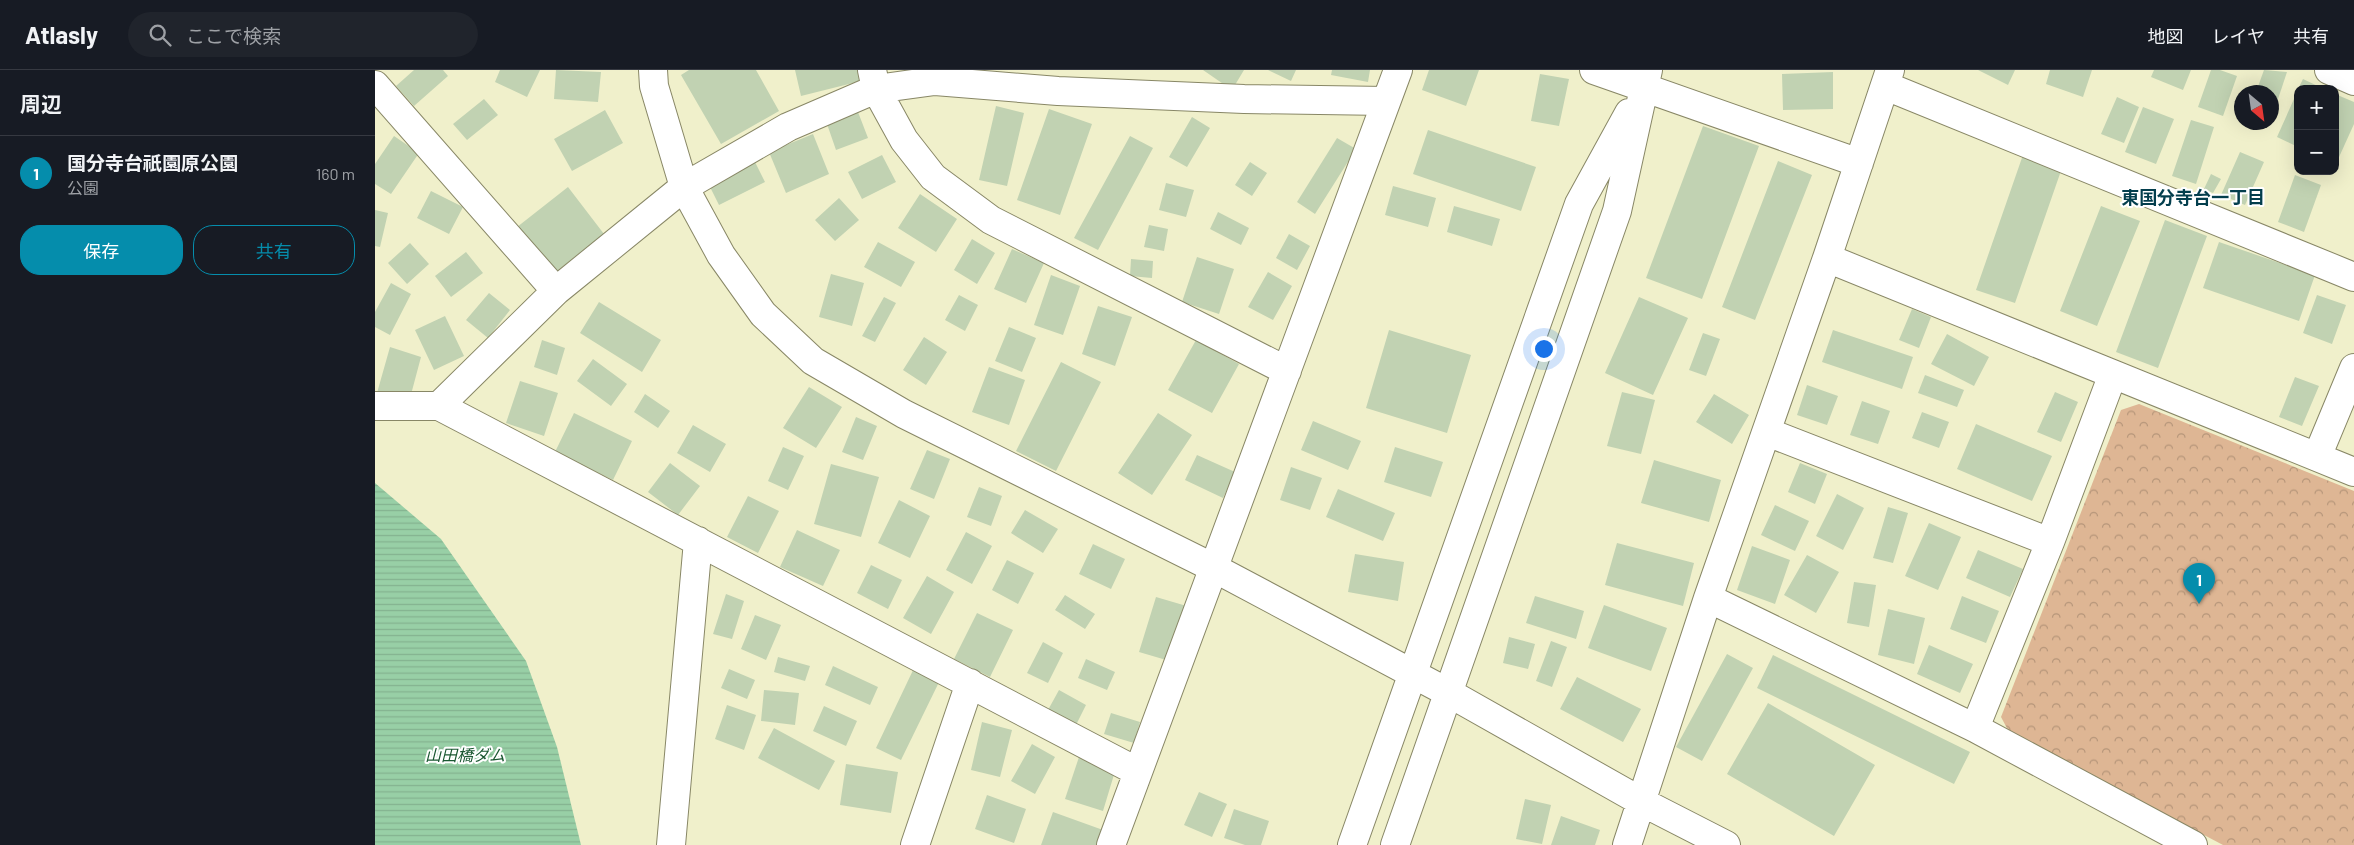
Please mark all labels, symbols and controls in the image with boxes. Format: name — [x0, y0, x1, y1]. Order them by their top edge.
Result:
search box — [128, 12, 478, 57]
text: Atlasly — [25, 20, 98, 49]
icon: search — [146, 21, 174, 49]
text: ここで検索 — [186, 24, 281, 47]
text: 地図 — [2148, 25, 2184, 47]
text: レイヤ — [2212, 25, 2265, 47]
text: 共有 — [2293, 25, 2329, 47]
north arrow — [2234, 85, 2279, 130]
map controls — [2294, 85, 2339, 175]
button: + — [2294, 85, 2339, 130]
text: 周辺 — [20, 91, 62, 116]
button: − — [2294, 130, 2339, 175]
text: 国分寺台祇園原公園 — [67, 151, 238, 174]
text: 1 — [33, 164, 39, 183]
text: 160 m — [316, 164, 355, 183]
text: 公園 — [67, 178, 99, 197]
district label: 東国分寺台一丁目 — [2121, 186, 2265, 208]
button: 保存 — [20, 225, 183, 275]
button: 共有 — [193, 225, 355, 275]
your location — [1531, 336, 1557, 362]
pin: 1 — [2183, 563, 2215, 604]
water label: 山田橋ダム — [425, 745, 505, 764]

